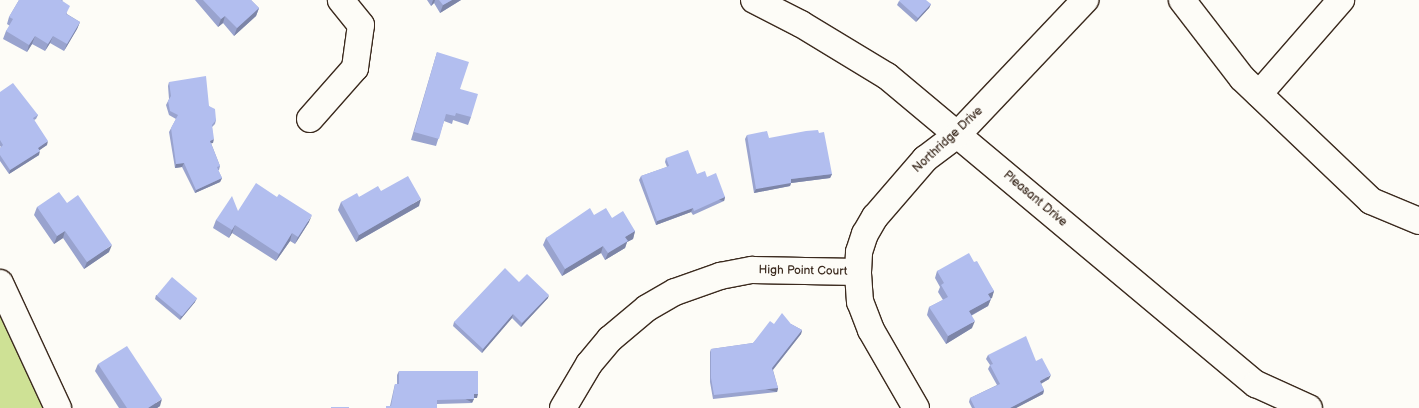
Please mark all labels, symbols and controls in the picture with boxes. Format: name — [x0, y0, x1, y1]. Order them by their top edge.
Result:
street label: Northridge Drive — [910, 104, 986, 176]
street label: Pleasant Drive — [1000, 168, 1070, 230]
street label: High Point Court — [758, 263, 848, 279]

